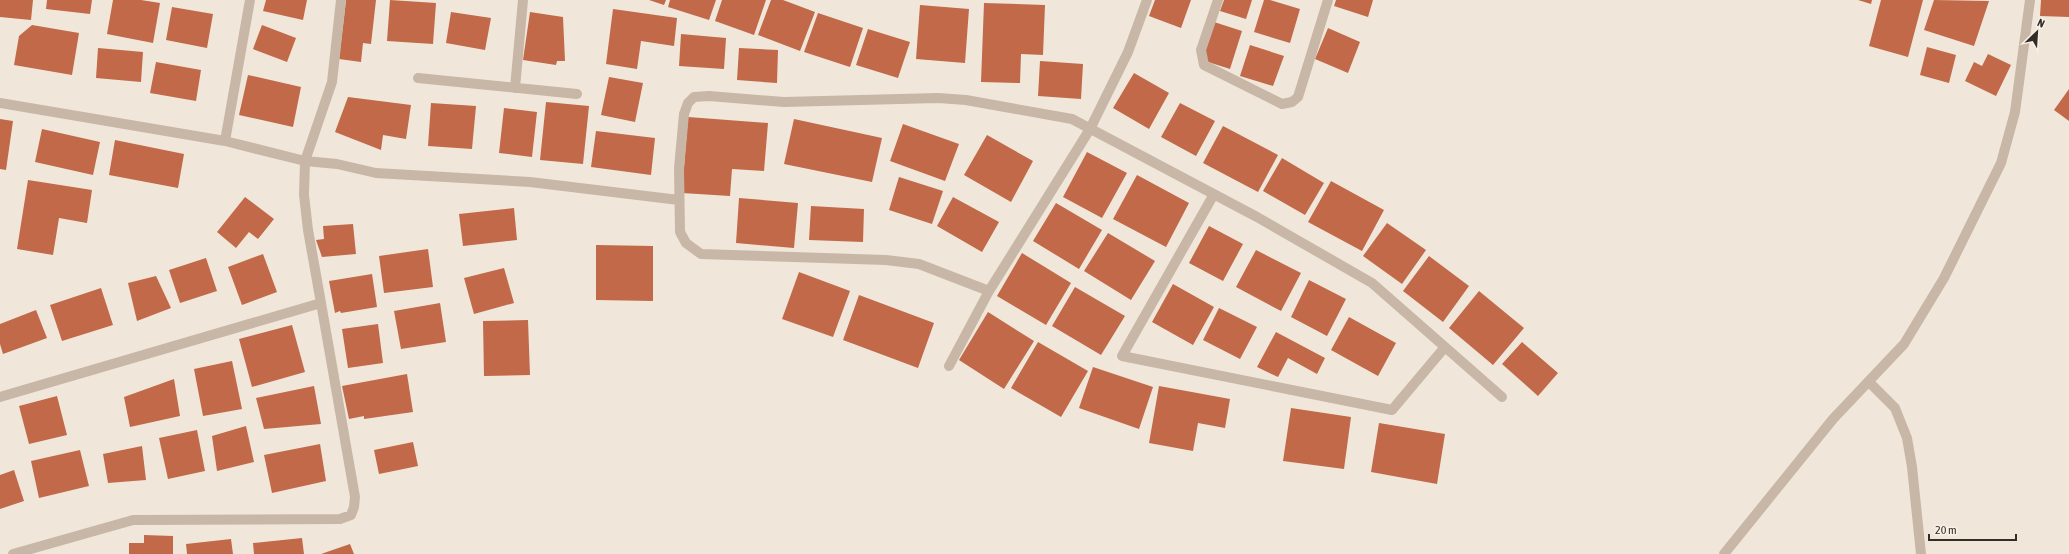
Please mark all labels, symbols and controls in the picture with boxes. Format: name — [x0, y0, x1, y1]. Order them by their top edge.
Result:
north arrow — [2017, 12, 2057, 52]
text: N — [2036, 16, 2047, 30]
scale bar — [1929, 516, 2016, 542]
text: 20 m — [1935, 523, 1957, 537]

